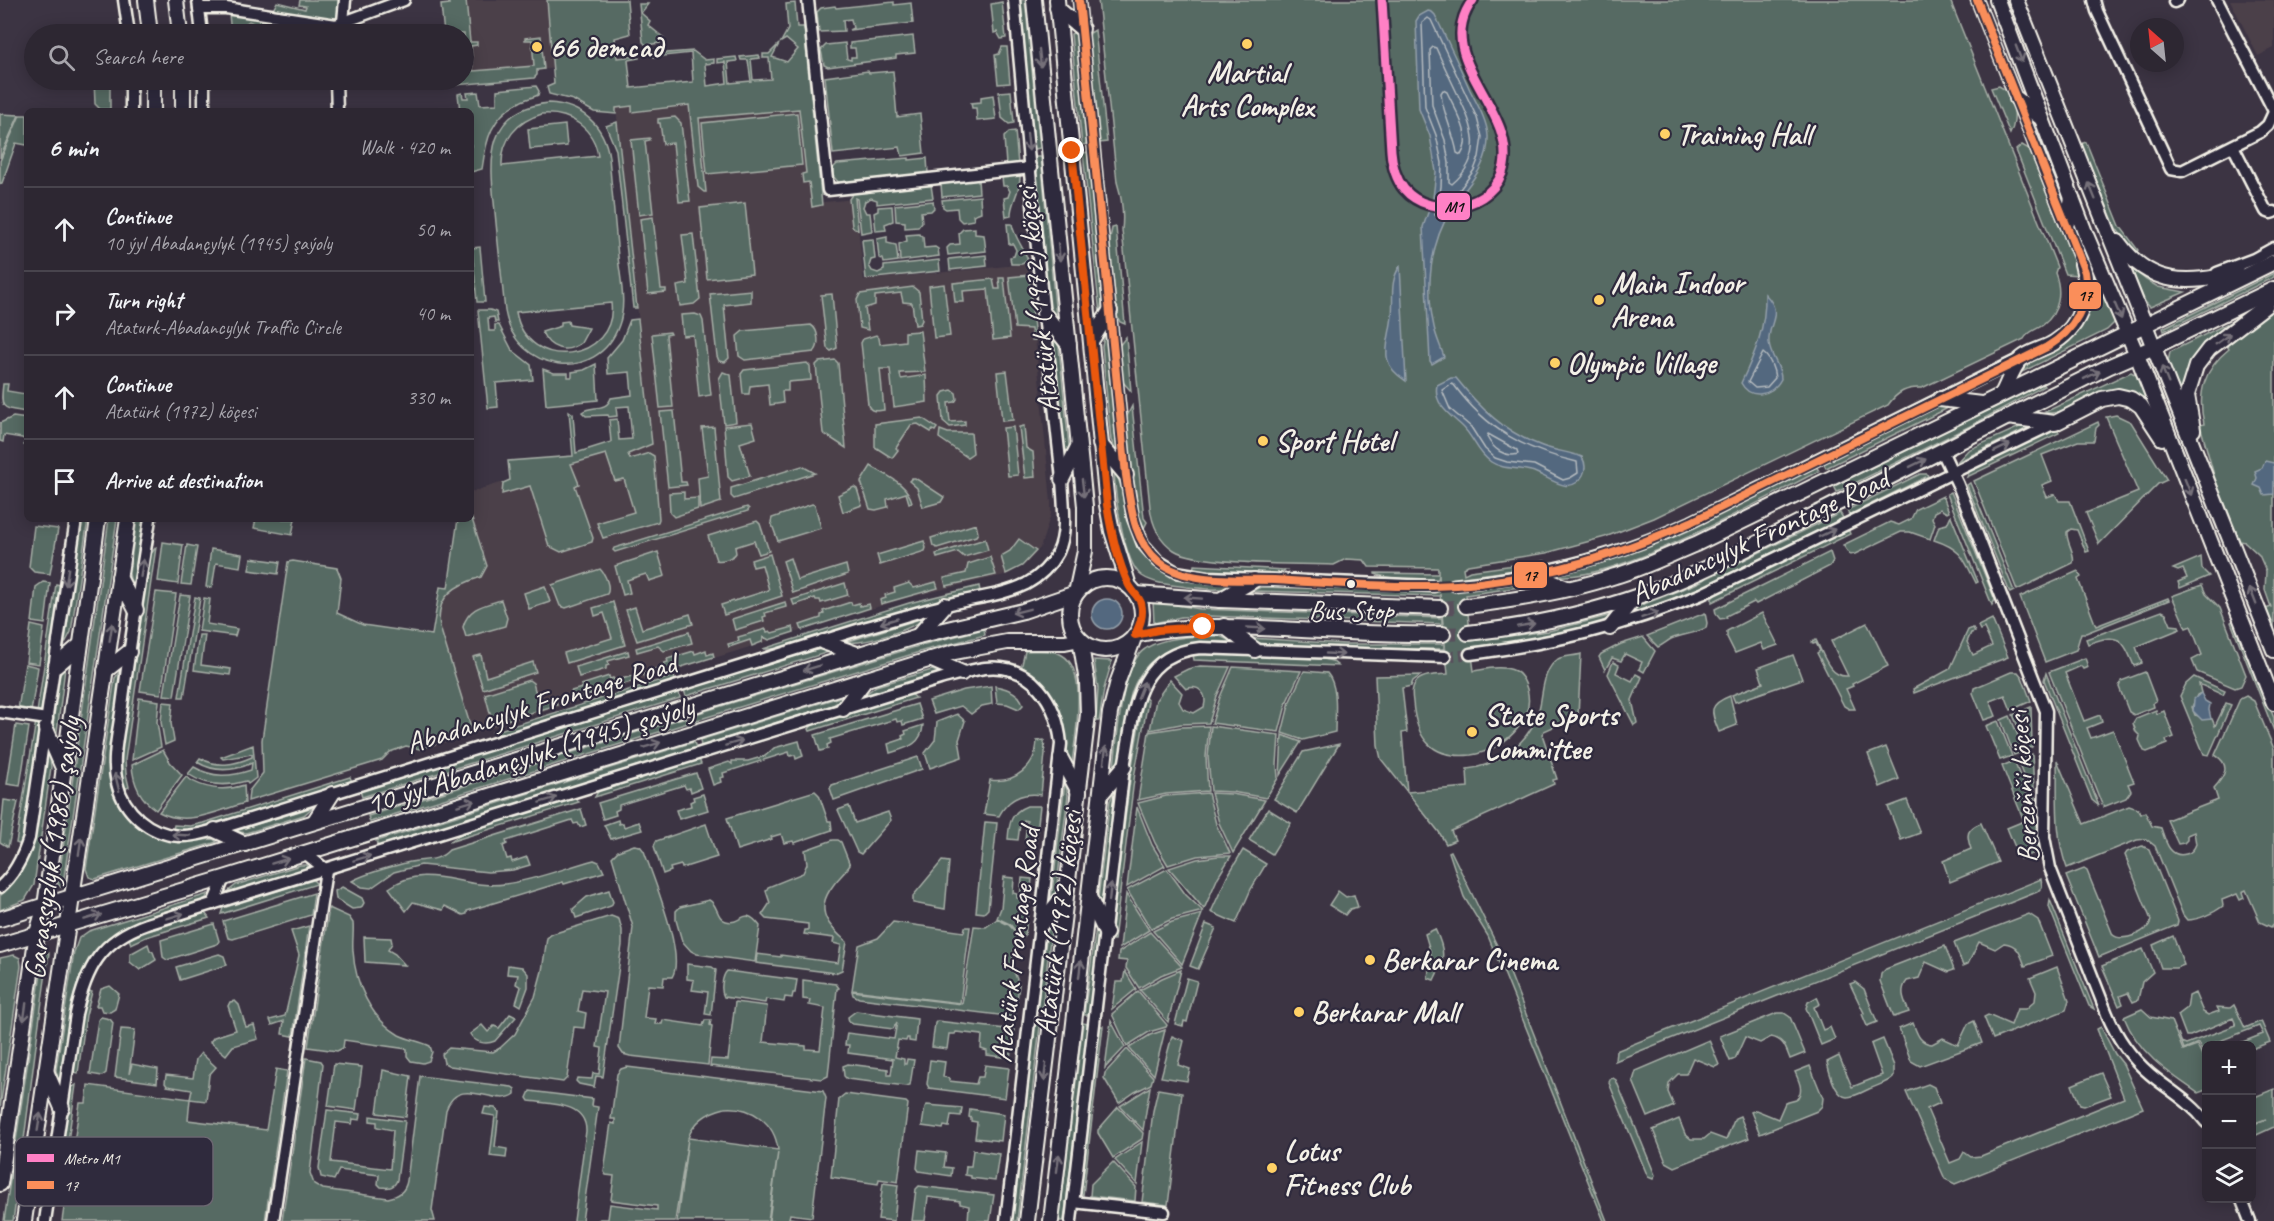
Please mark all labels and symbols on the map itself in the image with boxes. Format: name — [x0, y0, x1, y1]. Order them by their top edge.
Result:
north arrow — [2130, 18, 2184, 72]
place label: 66 детсад — [549, 28, 666, 66]
marker: Martial Arts Complex — [1240, 37, 1254, 51]
marker: 66 детсад — [530, 40, 544, 54]
one-way arrow — [2014, 45, 2025, 63]
one-way arrow — [1035, 48, 1046, 68]
place label: Martial Arts Complex — [1181, 53, 1316, 125]
place label: Training Hall — [1677, 115, 1817, 153]
marker: Training Hall — [1658, 127, 1672, 141]
one-way arrow — [1023, 131, 1034, 151]
route end — [1058, 137, 1084, 163]
street label: Atatürk (1972) köçesi — [1006, 182, 1068, 415]
one-way arrow — [2086, 182, 2097, 200]
line badge: M1 — [1436, 192, 1471, 221]
text: M1 — [1445, 197, 1465, 217]
one-way arrow — [1054, 242, 1065, 262]
place label: Main Indoor Arena — [1611, 264, 1747, 336]
line badge: 17 — [2068, 281, 2102, 310]
text: 17 — [2078, 286, 2094, 306]
marker: Main Indoor Arena — [1592, 293, 1606, 307]
one-way arrow — [2113, 301, 2124, 320]
one-way arrow — [2214, 333, 2230, 345]
place label: Olympic Village — [1567, 344, 1718, 383]
marker: Olympic Village — [1548, 356, 1562, 370]
one-way arrow — [2159, 367, 2170, 385]
one-way arrow — [2082, 369, 2100, 380]
place label: Sport Hotel — [1275, 422, 1399, 460]
marker: Sport Hotel — [1256, 434, 1270, 448]
one-way arrow — [1993, 441, 2011, 453]
one-way arrow — [1909, 457, 1926, 469]
street label: Abadancylyk Frontage Road — [1624, 458, 1898, 613]
one-way arrow — [1078, 478, 1089, 497]
one-way arrow — [2183, 478, 2194, 496]
one-way arrow — [1817, 527, 1835, 538]
one-way arrow — [137, 559, 148, 579]
line badge: 17 — [1513, 561, 1548, 589]
one-way arrow — [62, 566, 73, 586]
text: 17 — [1523, 566, 1539, 586]
marker: Bus Stop — [1345, 578, 1357, 590]
one-way arrow — [2246, 587, 2257, 606]
one-way arrow — [1184, 592, 1204, 603]
place label: Bus Stop — [1309, 593, 1396, 628]
one-way arrow — [1011, 605, 1030, 617]
one-way arrow — [1640, 608, 1659, 619]
route start — [1189, 613, 1215, 639]
one-way arrow — [880, 616, 899, 627]
one-way arrow — [1516, 619, 1535, 630]
one-way arrow — [1245, 622, 1265, 633]
one-way arrow — [105, 623, 116, 643]
street label: Abadancylyk Frontage Road — [401, 643, 685, 762]
one-way arrow — [1324, 648, 1344, 659]
one-way arrow — [803, 663, 822, 674]
one-way arrow — [1136, 681, 1147, 700]
street label: 10 ýyl Abadançylyk (1945) şaýoly — [362, 687, 700, 823]
place label: State Sports Committee — [1484, 696, 1622, 768]
street label: Berzeňňi köçesi — [1998, 706, 2047, 865]
street label: Garaşsyzlyk (1986) şaýoly — [15, 713, 89, 982]
marker: State Sports Committee — [1465, 725, 1479, 739]
one-way arrow — [724, 737, 743, 748]
one-way arrow — [642, 739, 661, 750]
one-way arrow — [1100, 745, 1111, 765]
one-way arrow — [111, 773, 123, 792]
one-way arrow — [538, 794, 557, 805]
one-way arrow — [456, 797, 475, 808]
street label: Atatürk (1972) köçesi — [1025, 805, 1091, 1038]
street label: Atatürk Frontage Road — [982, 821, 1049, 1065]
one-way arrow — [171, 830, 191, 841]
one-way arrow — [74, 837, 85, 856]
one-way arrow — [352, 852, 371, 863]
one-way arrow — [270, 855, 289, 866]
one-way arrow — [1105, 882, 1116, 902]
one-way arrow — [165, 910, 184, 921]
one-way arrow — [83, 911, 102, 922]
place label: Berkarar Cinema — [1382, 941, 1560, 979]
marker: Berkarar Cinema — [1363, 953, 1377, 967]
one-way arrow — [1075, 960, 1086, 980]
place label: Berkarar Mall — [1311, 993, 1464, 1031]
one-way arrow — [20, 1001, 31, 1021]
marker: Berkarar Mall — [1292, 1005, 1306, 1019]
one-way arrow — [1039, 1062, 1050, 1082]
one-way arrow — [33, 1112, 44, 1132]
place label: Lotus Fitness Club — [1284, 1132, 1413, 1204]
legend — [15, 1137, 213, 1206]
text: Metro M1 — [64, 1149, 121, 1169]
one-way arrow — [1053, 1153, 1064, 1173]
marker: Lotus Fitness Club — [1265, 1161, 1279, 1175]
text: 17 — [64, 1176, 79, 1196]

